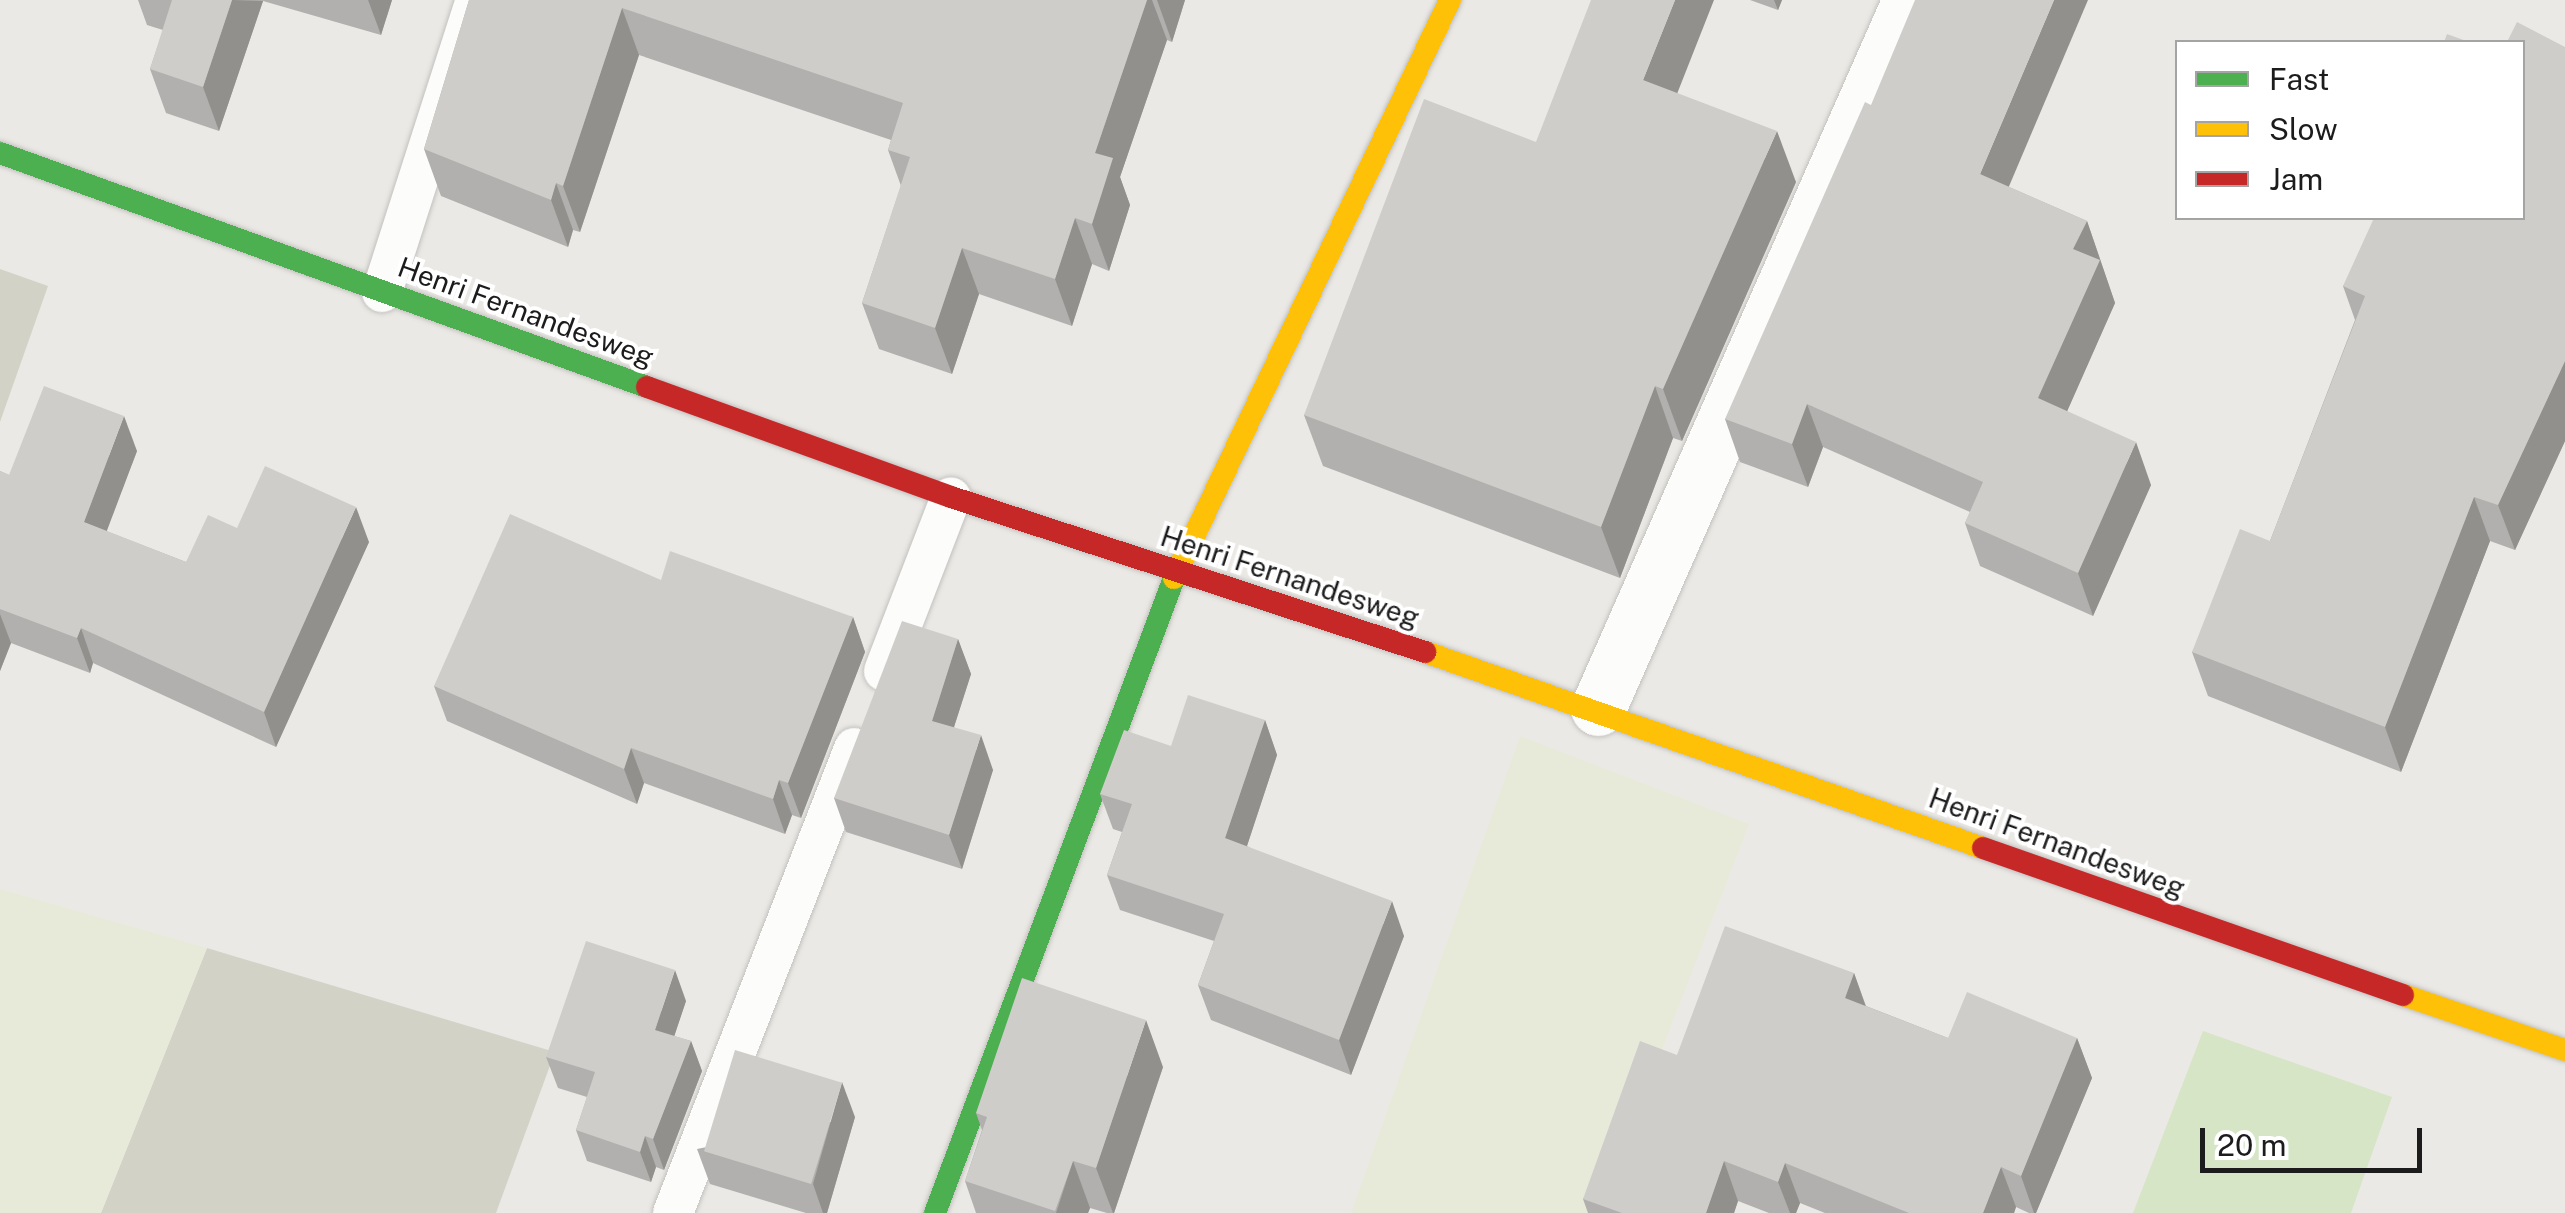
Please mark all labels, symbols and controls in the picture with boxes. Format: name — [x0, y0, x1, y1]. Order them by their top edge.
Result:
legend — [2175, 40, 2525, 220]
text: Fast — [2269, 61, 2329, 97]
text: Slow — [2269, 111, 2338, 147]
text: Jam — [2269, 161, 2323, 197]
street label: Henri Fernandesweg — [393, 250, 659, 374]
street label: Henri Fernandesweg — [1156, 519, 1424, 635]
street label: Henri Fernandesweg — [1924, 781, 2190, 905]
scale bar — [2205, 1108, 2428, 1170]
text: 20 m — [2217, 1127, 2286, 1163]

